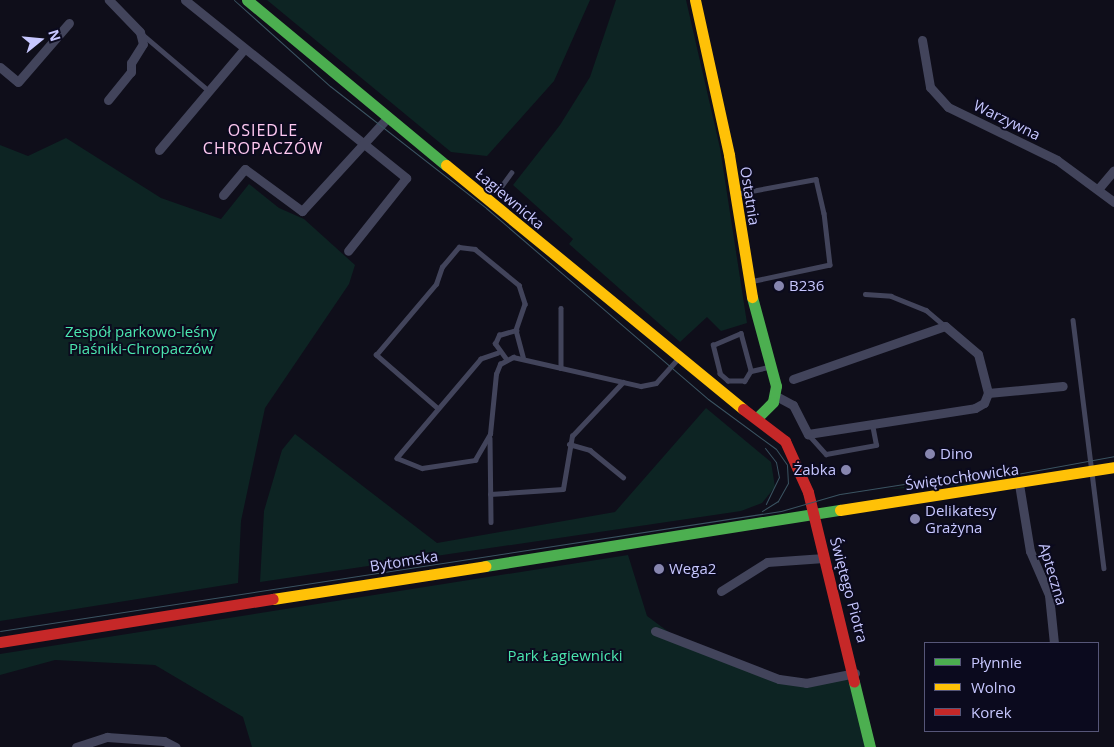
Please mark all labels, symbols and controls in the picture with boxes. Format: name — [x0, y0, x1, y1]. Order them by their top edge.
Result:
north arrow — [15, 15, 65, 65]
text: N — [44, 27, 66, 44]
street label: Warzywna — [971, 96, 1043, 144]
district label: OSIEDLE CHROPACZÓW — [202, 120, 324, 158]
street label: Łagiewnicka — [472, 165, 548, 233]
street label: Ostatnia — [736, 165, 764, 227]
place label: B236 — [789, 277, 824, 295]
marker: B236 — [773, 280, 785, 292]
park label: Zespół parkowo-leśny Piaśniki-Chropaczów — [65, 322, 217, 357]
place label: Dino — [940, 445, 973, 463]
marker: Dino — [924, 448, 936, 460]
street label: Świętochłowicka — [904, 460, 1020, 494]
place label: Żabka — [794, 461, 836, 479]
marker: Żabka — [840, 464, 852, 476]
place label: Delikatesy Grażyna — [925, 501, 997, 536]
marker: Delikatesy Grażyna — [909, 513, 921, 525]
street label: Świętego Piotra — [826, 535, 872, 645]
street label: Apteczna — [1035, 541, 1071, 607]
street label: Bytomska — [369, 547, 439, 575]
place label: Wega2 — [669, 560, 716, 578]
marker: Wega2 — [653, 563, 665, 575]
legend — [924, 642, 1099, 732]
park label: Park Łagiewnicki — [507, 647, 623, 665]
text: Płynnie — [971, 652, 1022, 672]
text: Wolno — [971, 677, 1016, 697]
text: Korek — [971, 702, 1012, 722]

